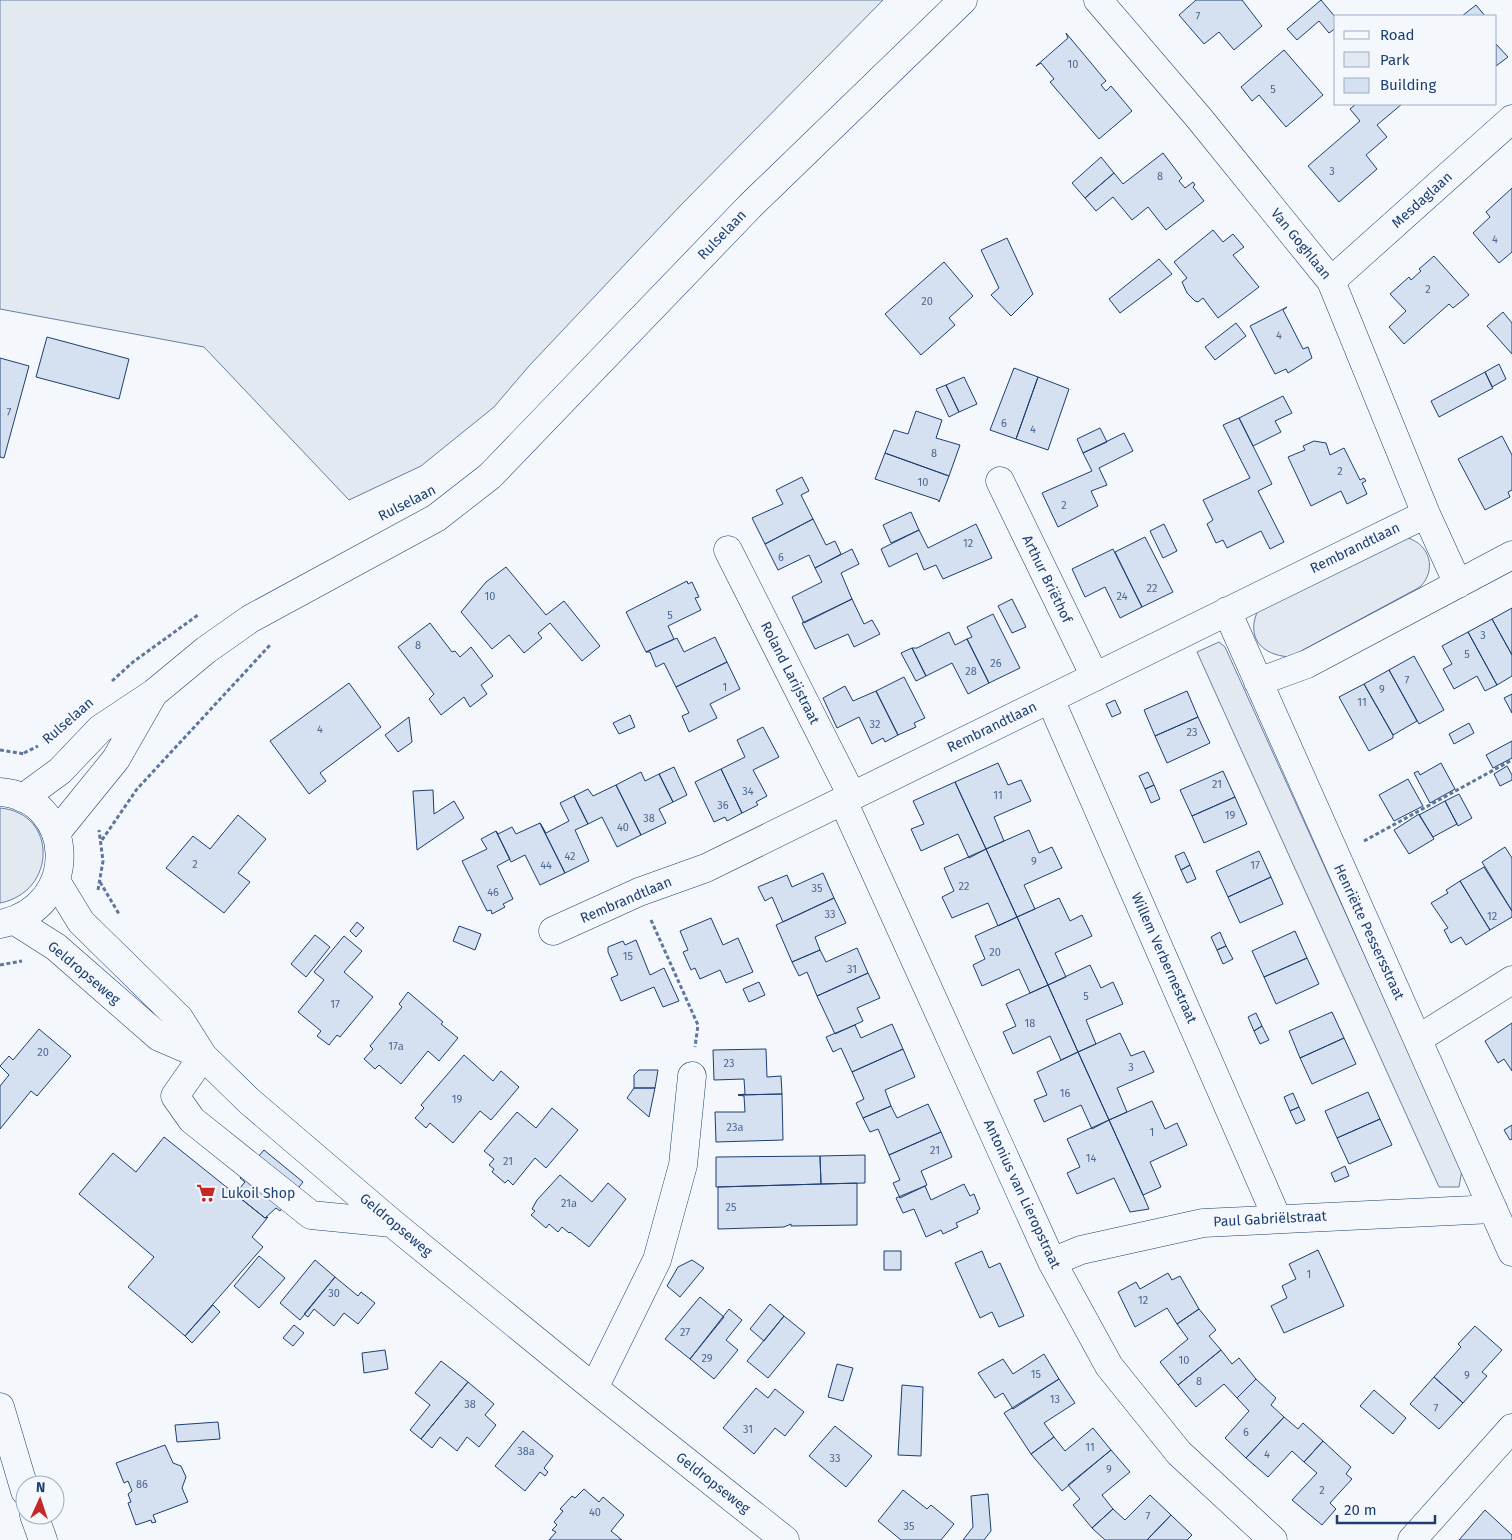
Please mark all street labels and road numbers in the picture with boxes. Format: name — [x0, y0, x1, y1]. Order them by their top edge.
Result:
street label: Mesdaglaan — [1388, 168, 1456, 232]
street label: Van Goghlaan — [1267, 205, 1335, 283]
street label: Rulselaan — [694, 207, 750, 263]
street label: Rulselaan — [375, 481, 439, 525]
street label: Rembrandtlaan — [1307, 519, 1403, 577]
street label: Arthur Briëthof — [1018, 532, 1076, 627]
street label: Roland Larijstraat — [757, 619, 824, 728]
street label: Rulselaan — [39, 694, 97, 748]
street label: Rembrandtlaan — [944, 698, 1040, 756]
street label: Henriëtte Pessersstraat — [1330, 861, 1408, 1003]
street label: Rembrandtlaan — [578, 873, 674, 927]
street label: Willem Verbernestraat — [1127, 890, 1201, 1027]
street label: Geldropseweg — [44, 938, 124, 1009]
street label: Antonius van Lieropstraat — [980, 1117, 1064, 1272]
street label: Geldropseweg — [356, 1190, 436, 1261]
street label: Paul Gabriëlstraat — [1213, 1207, 1328, 1230]
street label: Geldropseweg — [673, 1449, 754, 1518]

